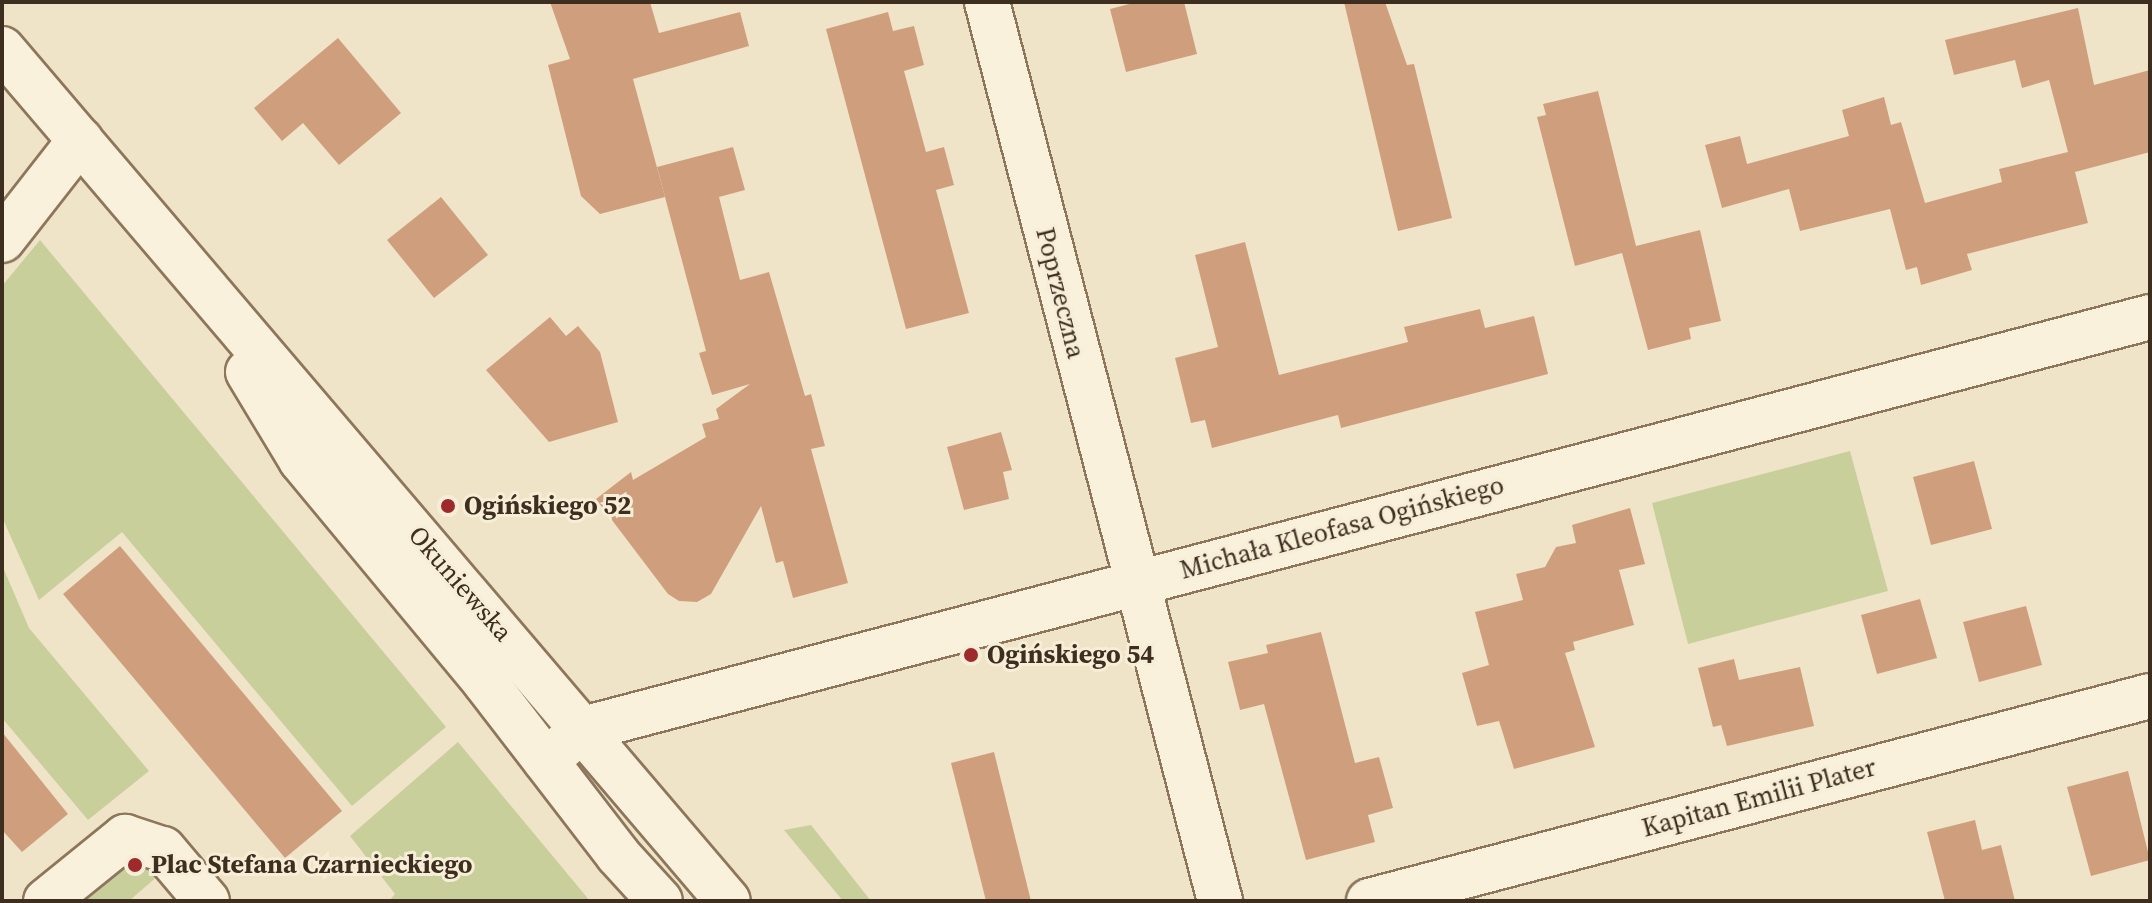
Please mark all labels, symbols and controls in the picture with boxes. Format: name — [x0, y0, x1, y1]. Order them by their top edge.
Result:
street label: Poprzeczna — [1029, 224, 1091, 362]
street label: Michała Kleofasa Ogińskiego — [1177, 470, 1507, 586]
place label: Ogińskiego 52 — [464, 490, 631, 522]
marker: Ogińskiego 52 — [439, 497, 457, 515]
street label: Okuniewska — [402, 520, 518, 648]
place label: Ogińskiego 54 — [987, 639, 1154, 671]
marker: Ogińskiego 54 — [962, 646, 980, 664]
street label: Kapitan Emilii Plater — [1639, 752, 1879, 844]
place label: Plac Stefana Czarnieckiego — [151, 849, 473, 881]
marker: Plac Stefana Czarnieckiego — [126, 856, 144, 874]

